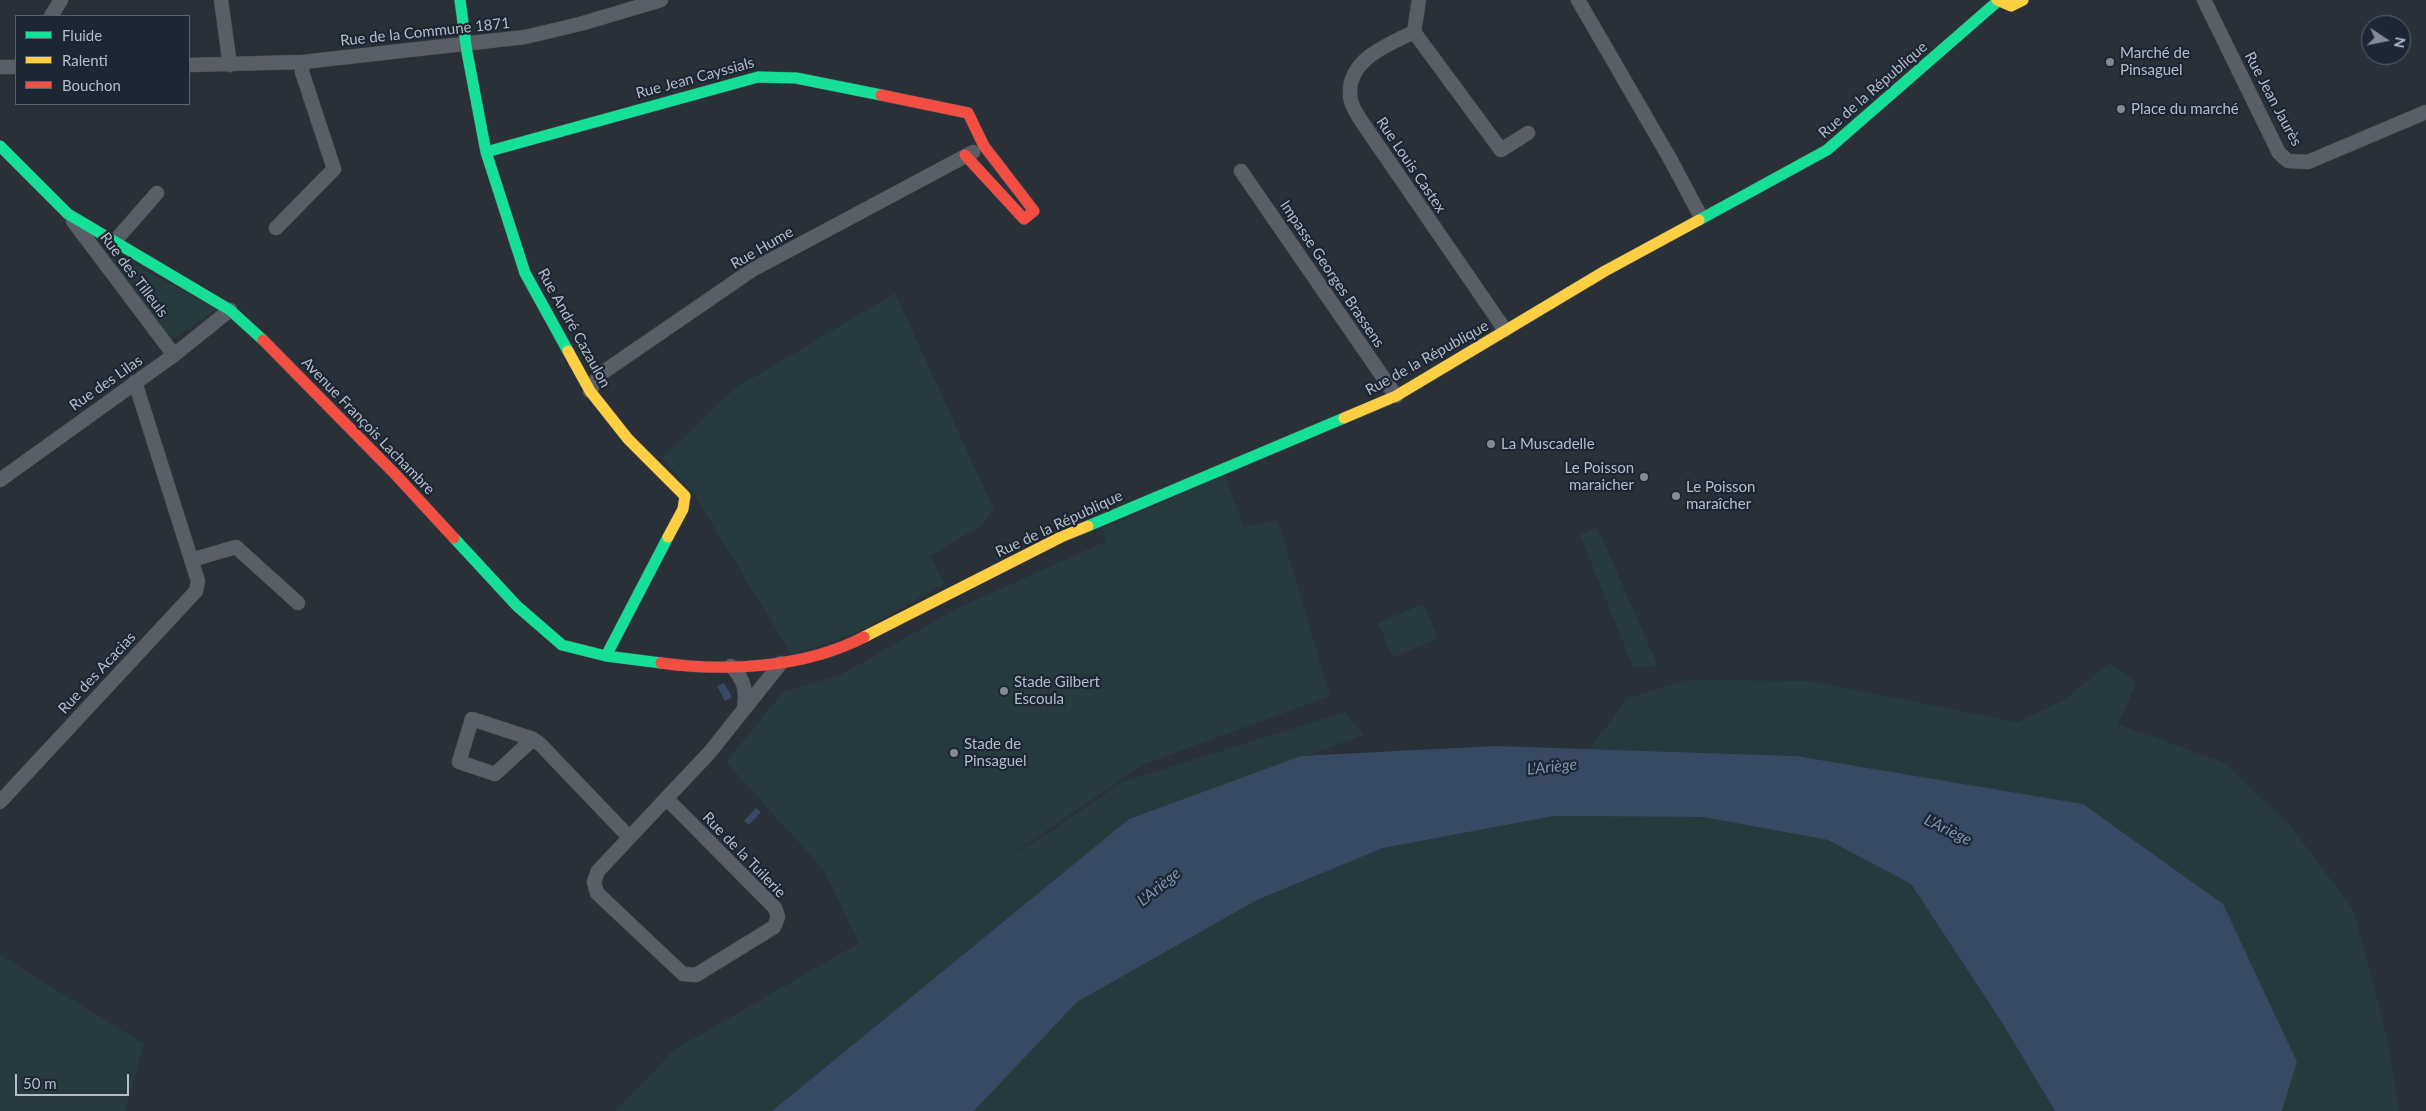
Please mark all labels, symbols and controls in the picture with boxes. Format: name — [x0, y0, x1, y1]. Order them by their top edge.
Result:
street label: Rue de la Commune 1871 — [339, 14, 511, 50]
legend — [15, 15, 190, 105]
north arrow — [2361, 15, 2411, 65]
text: Fluide — [62, 26, 102, 44]
text: N — [2391, 36, 2410, 50]
street label: Rue de la République — [1815, 38, 1931, 142]
place label: Marché de Pinsaguel — [2120, 44, 2190, 79]
street label: Rue Jean Jaurès — [2241, 49, 2305, 149]
text: Ralenti — [62, 51, 108, 69]
street label: Rue Jean Cayssials — [634, 54, 756, 102]
marker: Marché de Pinsaguel — [2104, 56, 2116, 68]
text: Bouchon — [62, 76, 121, 94]
place label: Place du marché — [2131, 100, 2239, 118]
marker: Place du marché — [2115, 103, 2127, 115]
street label: Rue Louis Castex — [1372, 114, 1450, 216]
street label: Impasse Georges Brassens — [1276, 197, 1388, 351]
street label: Rue Hume — [728, 223, 796, 273]
street label: Rue des Tilleuls — [96, 229, 172, 321]
street label: Rue André Cazaulon — [534, 265, 614, 391]
street label: Rue de la République — [1362, 317, 1492, 399]
street label: Rue des Lilas — [66, 351, 146, 415]
street label: Avenue François Lachambre — [298, 354, 438, 498]
place label: La Muscadelle — [1501, 435, 1595, 453]
marker: La Muscadelle — [1485, 438, 1497, 450]
place label: Le Poisson maraicher — [1565, 459, 1634, 494]
marker: Le Poisson maraicher — [1638, 471, 1650, 483]
place label: Le Poisson maraîcher — [1686, 478, 1755, 513]
street label: Rue de la République — [993, 487, 1125, 561]
marker: Le Poisson maraîcher — [1670, 490, 1682, 502]
street label: Rue des Acacias — [55, 628, 139, 718]
place label: Stade Gilbert Escoula — [1014, 673, 1100, 708]
marker: Stade Gilbert Escoula — [998, 685, 1010, 697]
place label: Stade de Pinsaguel — [964, 735, 1027, 770]
marker: Stade de Pinsaguel — [948, 747, 960, 759]
water label: L'Ariège — [1526, 755, 1578, 779]
street label: Rue de la Tuilerie — [699, 809, 789, 901]
water label: L'Ariège — [1921, 810, 1975, 850]
water label: L'Ariège — [1133, 864, 1185, 910]
scale bar — [18, 1064, 131, 1096]
text: 50 m — [23, 1074, 57, 1092]

